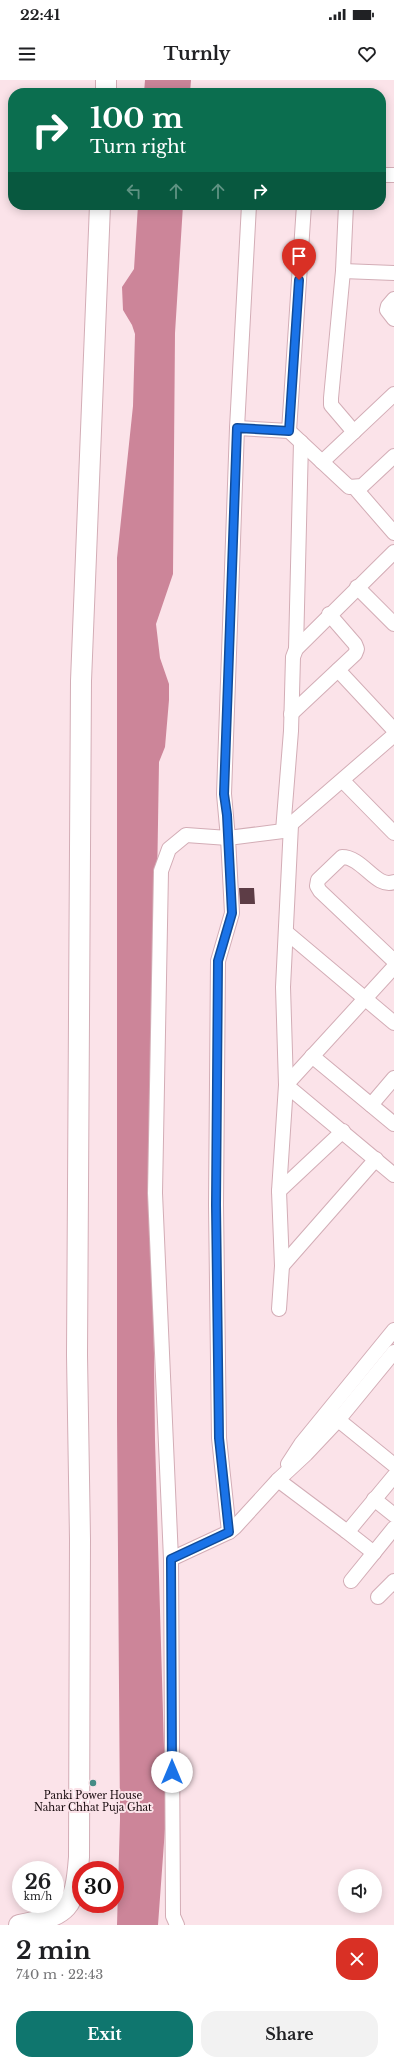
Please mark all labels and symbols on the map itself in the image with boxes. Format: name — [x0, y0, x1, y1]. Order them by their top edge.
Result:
pin — [282, 239, 316, 280]
position arrow — [151, 1751, 193, 1793]
marker: Panki Power House Nahar Chhat Puja Ghat — [88, 1778, 98, 1788]
place label: Panki Power House Nahar Chhat Puja Ghat — [34, 1789, 152, 1814]
speed limit sign: 30 — [72, 1861, 124, 1913]

